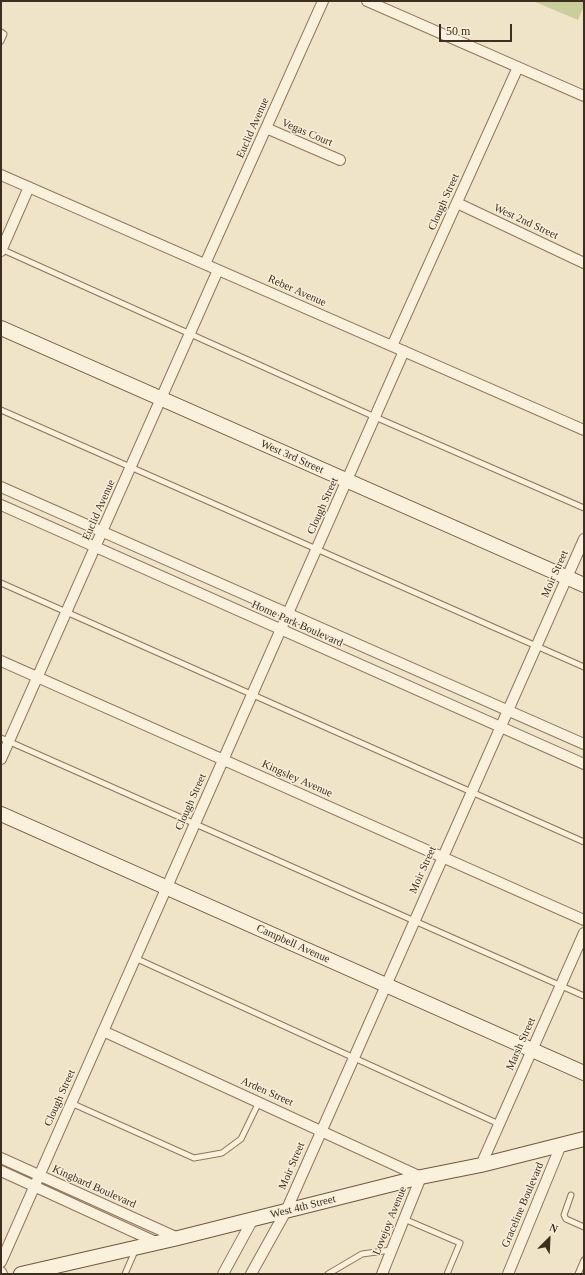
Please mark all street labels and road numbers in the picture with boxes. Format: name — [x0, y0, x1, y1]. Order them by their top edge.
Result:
street label: Euclid Avenue — [234, 96, 272, 160]
street label: Vegas Court — [280, 116, 334, 150]
street label: Clough Street — [426, 172, 462, 232]
street label: West 2nd Street — [492, 201, 560, 243]
street label: Reber Avenue — [266, 272, 328, 310]
street label: West 3rd Street — [258, 437, 326, 477]
street label: Clough Street — [305, 476, 341, 536]
street label: Euclid Avenue — [80, 478, 118, 542]
street label: Moir Street — [539, 548, 571, 600]
street label: Home Park Boulevard — [249, 598, 345, 650]
street label: Kingsley Avenue — [260, 758, 334, 800]
street label: Clough Street — [173, 772, 209, 832]
street label: Moir Street — [407, 844, 439, 896]
street label: Campbell Avenue — [254, 922, 332, 966]
street label: Marsh Street — [503, 1016, 539, 1072]
street label: Clough Street — [42, 1068, 78, 1128]
street label: Arden Street — [239, 1075, 295, 1109]
street label: Moir Street — [276, 1140, 308, 1192]
street label: Graceline Boulevard — [499, 1160, 547, 1250]
street label: Kingbard Boulevard — [50, 1163, 138, 1211]
street label: Lovejoy Avenue — [370, 1185, 410, 1257]
street label: West 4th Street — [269, 1192, 337, 1222]

